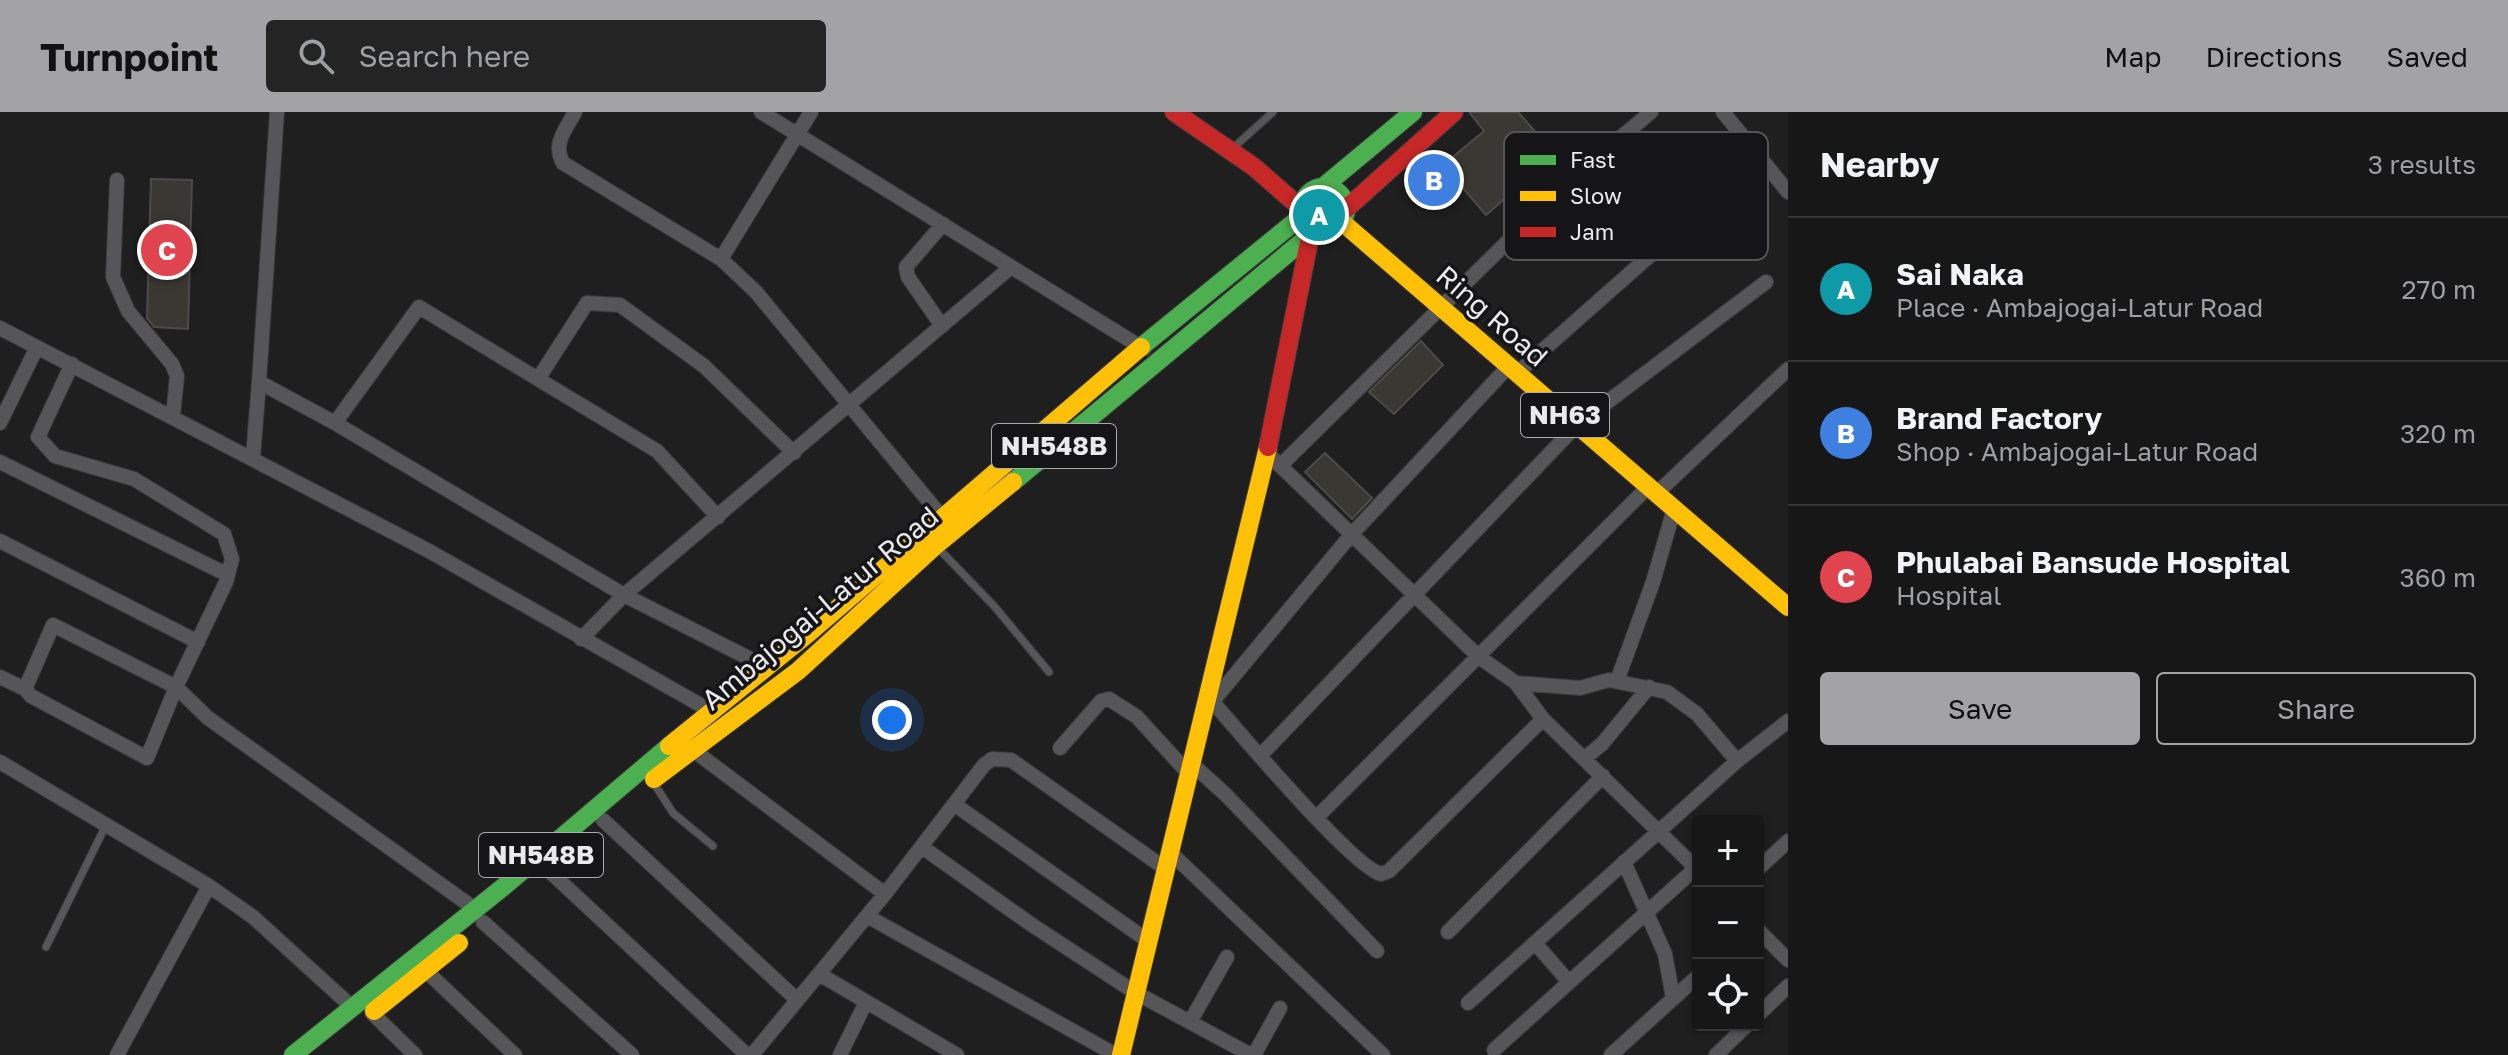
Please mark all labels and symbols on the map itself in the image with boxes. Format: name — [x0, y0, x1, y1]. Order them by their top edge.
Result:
legend — [1504, 132, 1768, 260]
text: Fast — [1570, 146, 1616, 173]
pin: B — [1408, 150, 1460, 210]
text: Slow — [1570, 182, 1622, 209]
pin: A — [1293, 185, 1345, 245]
text: Jam — [1570, 218, 1614, 245]
pin: C — [141, 220, 193, 280]
street label: Ring Road — [1430, 258, 1555, 373]
road number: NH63 — [1521, 393, 1609, 437]
road number: NH548B — [992, 424, 1116, 468]
street label: Ambajogai-Latur Road — [695, 499, 945, 716]
your location — [872, 700, 912, 740]
road number: NH548B — [479, 833, 603, 877]

